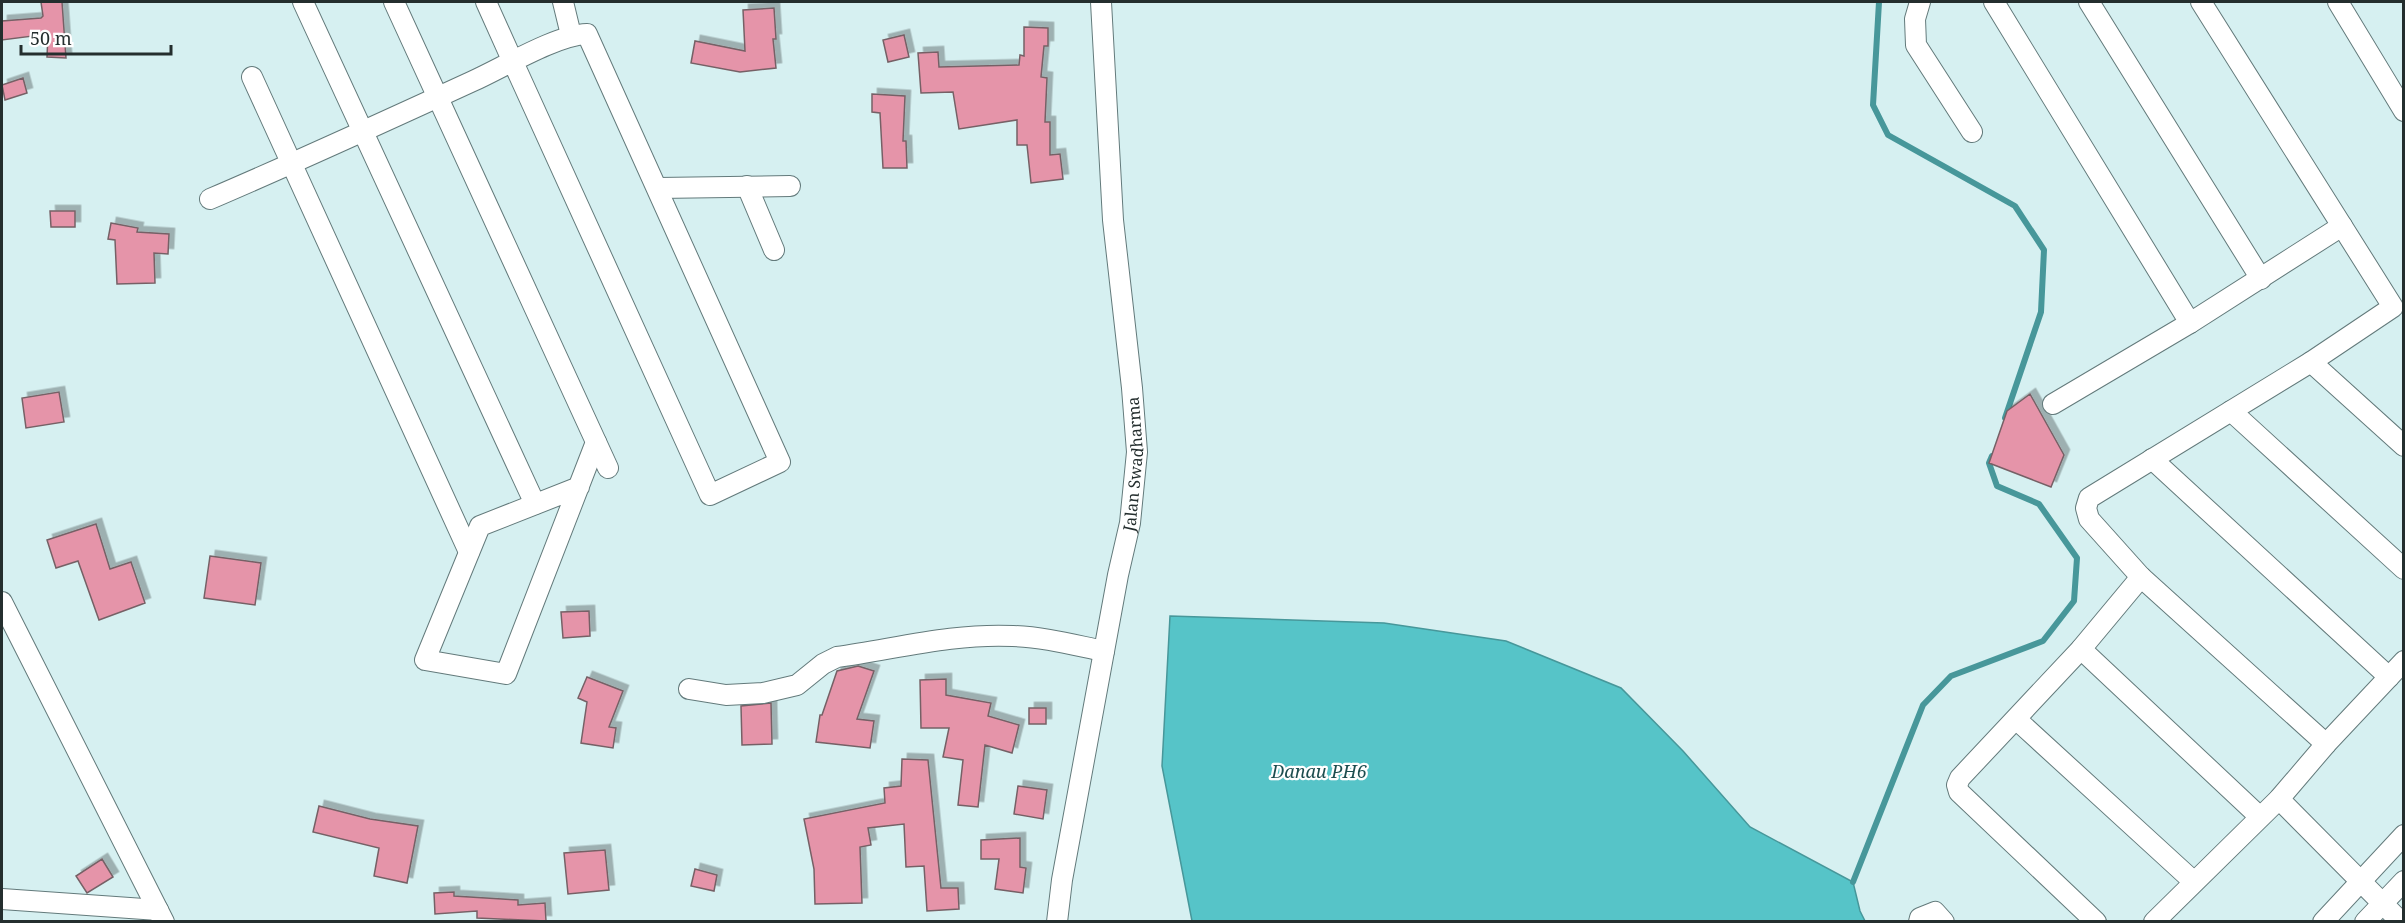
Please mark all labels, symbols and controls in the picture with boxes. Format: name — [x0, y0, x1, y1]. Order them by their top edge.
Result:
scale bar — [21, 18, 171, 56]
text: 50 m — [30, 26, 72, 50]
street label: Jalan Swadharma — [1117, 396, 1148, 535]
water label: Danau PH6 — [1270, 759, 1367, 783]

